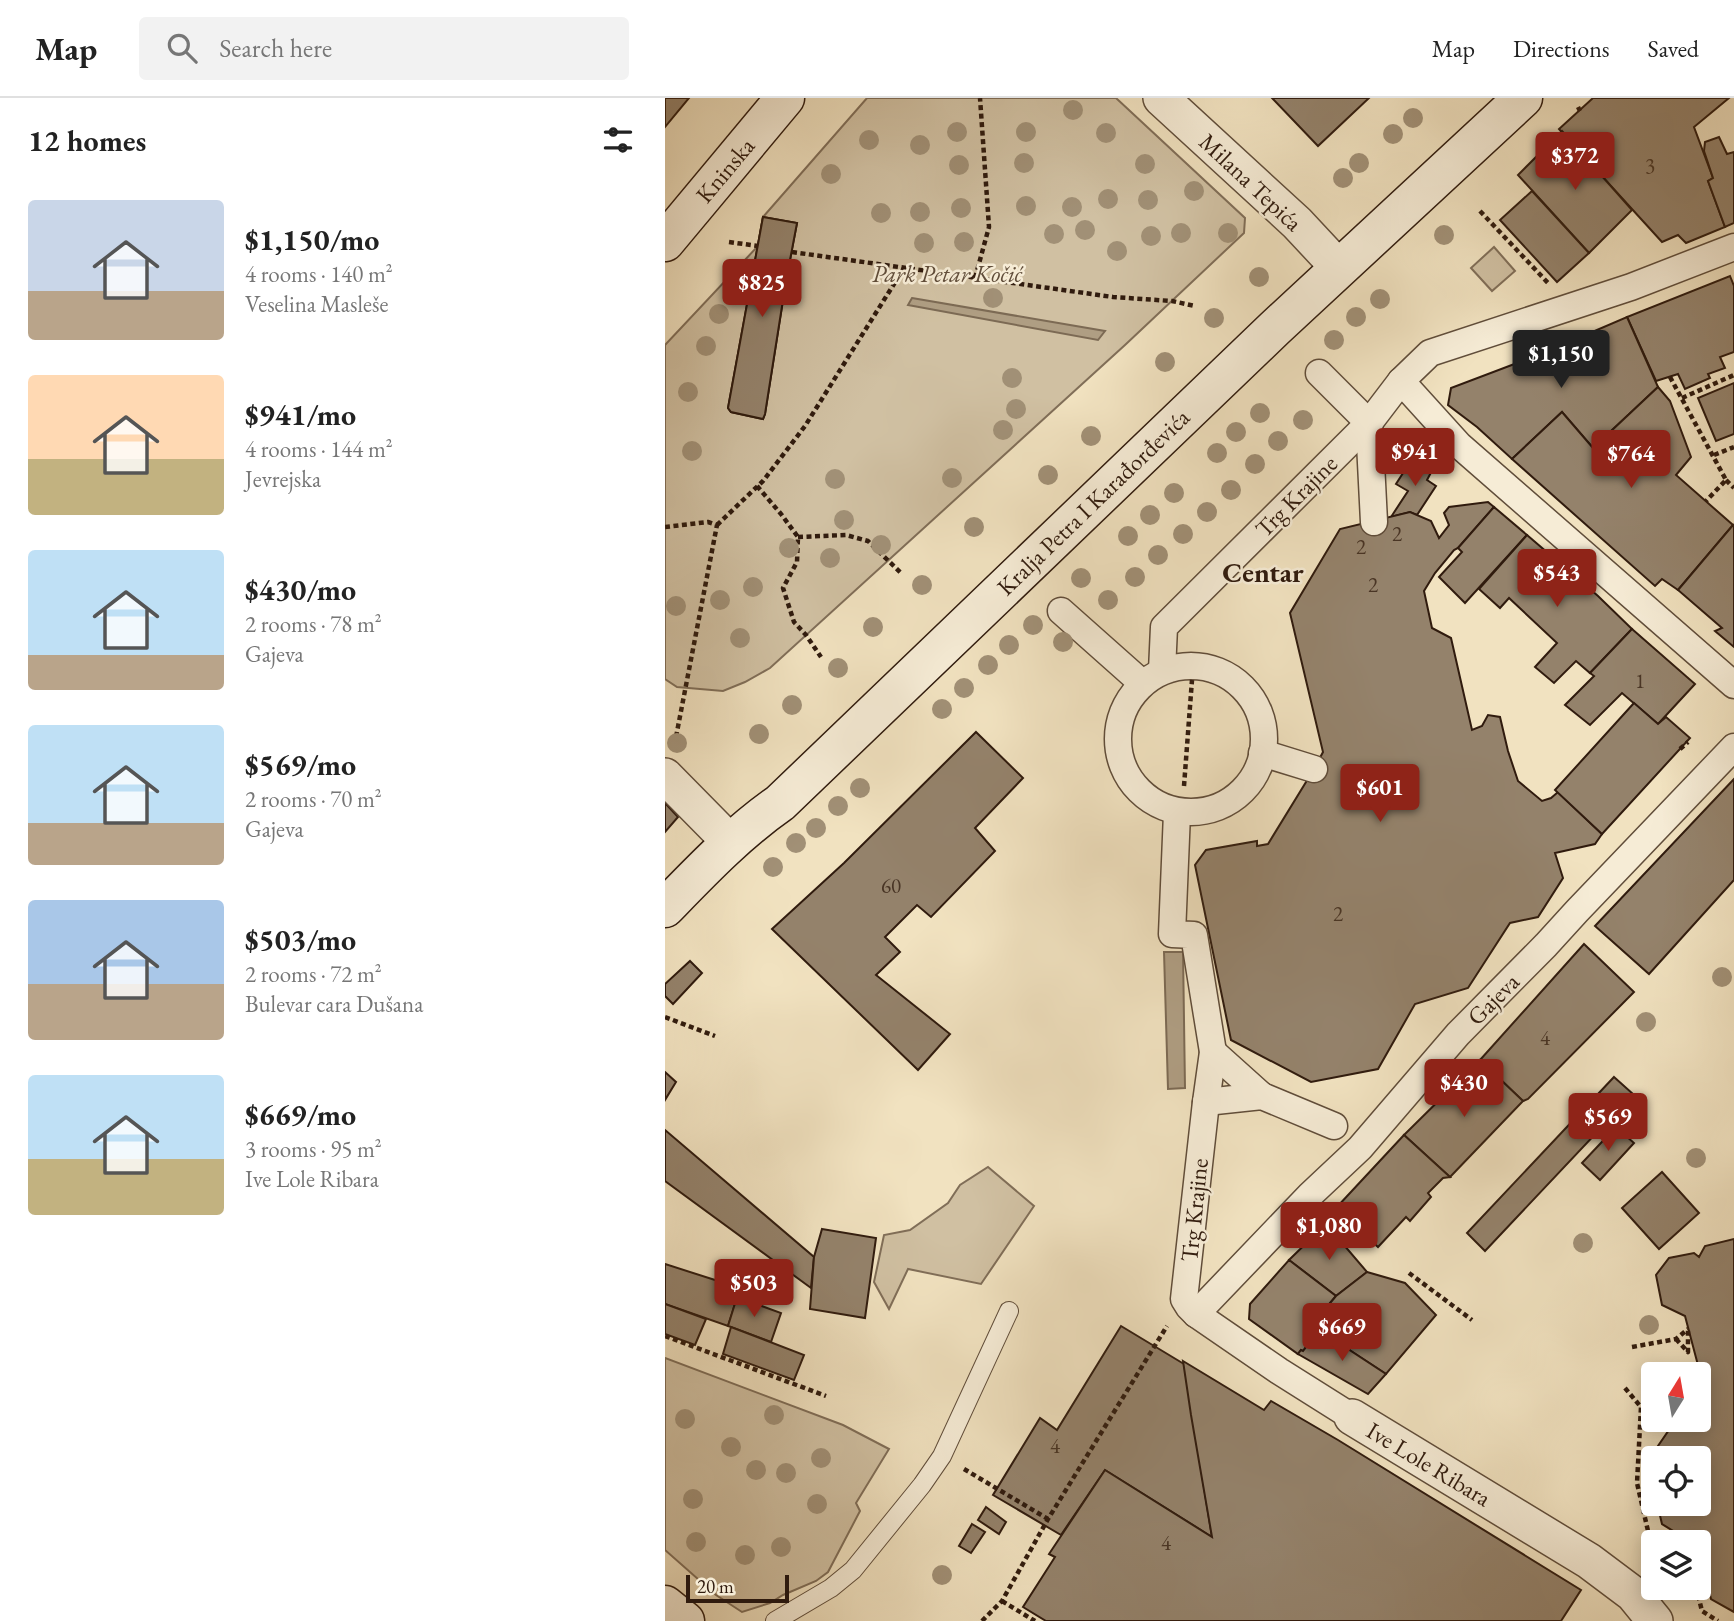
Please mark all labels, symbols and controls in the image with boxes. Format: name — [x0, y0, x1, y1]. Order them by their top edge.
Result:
search box — [139, 17, 629, 80]
text: Map — [35, 27, 97, 70]
icon: search — [163, 29, 201, 67]
text: Search here — [219, 31, 332, 65]
text: Map — [1432, 33, 1475, 64]
text: Directions — [1513, 33, 1610, 64]
text: Saved — [1648, 33, 1699, 64]
text: 12 homes — [28, 121, 146, 160]
icon: filters — [599, 121, 637, 159]
street label: Milana Tepića — [1193, 126, 1309, 238]
street label: Kninska — [689, 131, 762, 209]
pin: $372 — [1534, 132, 1616, 192]
text: $372 — [1551, 140, 1599, 170]
house number: 3 — [1645, 152, 1655, 179]
text: $1,150/mo — [245, 220, 379, 259]
icon: home — [84, 228, 168, 312]
park label: Park Petar Kočić — [872, 258, 1025, 289]
text: 4 rooms · 140 m² — [245, 259, 393, 289]
pin: $825 — [721, 260, 803, 319]
text: $825 — [738, 267, 786, 297]
text: Veselina Masleše — [245, 289, 388, 319]
pin: $1,150 — [1504, 330, 1618, 390]
text: $1,150 — [1529, 338, 1593, 368]
text: $941/mo — [245, 395, 356, 434]
street label: Kralja Petra I Karađorđevića — [990, 402, 1196, 602]
icon: home — [84, 403, 168, 487]
pin: $941 — [1374, 428, 1456, 488]
pin: $764 — [1590, 430, 1672, 490]
text: 4 rooms · 144 m² — [245, 434, 393, 464]
text: $941 — [1391, 436, 1439, 466]
text: $764 — [1607, 438, 1655, 468]
street label: Trg Krajine — [1248, 448, 1344, 544]
text: Jevrejska — [245, 464, 321, 494]
house number: 2 — [1392, 520, 1402, 547]
house number: 2 — [1356, 533, 1366, 560]
pin: $543 — [1516, 550, 1598, 609]
district label: Centar — [1222, 554, 1304, 590]
text: $543 — [1533, 557, 1581, 587]
text: $430/mo — [245, 570, 356, 609]
house number: 2 — [1368, 571, 1378, 598]
icon: home — [84, 578, 168, 662]
text: 2 rooms · 78 m² — [245, 609, 382, 639]
text: Gajeva — [245, 639, 304, 669]
house number: 1 — [1635, 667, 1645, 694]
text: $569/mo — [245, 745, 356, 784]
icon: home — [84, 753, 168, 837]
pin: $601 — [1339, 764, 1421, 824]
text: $601 — [1356, 772, 1404, 802]
text: 2 rooms · 70 m² — [245, 784, 382, 814]
text: Gajeva — [245, 814, 304, 844]
house number: 60 — [881, 872, 901, 899]
house number: 2 — [1333, 900, 1343, 927]
text: $503/mo — [245, 920, 356, 959]
icon: home — [84, 928, 168, 1012]
text: 2 rooms · 72 m² — [245, 959, 382, 989]
street label: Gajeva — [1460, 966, 1526, 1032]
text: Bulevar cara Dušana — [245, 989, 423, 1019]
house number: 4 — [1540, 1024, 1551, 1051]
pin: $430 — [1423, 1060, 1505, 1119]
text: $430 — [1440, 1067, 1488, 1097]
pin: $569 — [1567, 1094, 1649, 1153]
text: $669/mo — [245, 1095, 356, 1134]
text: $569 — [1584, 1101, 1632, 1131]
icon: home — [84, 1103, 168, 1187]
text: 3 rooms · 95 m² — [245, 1134, 382, 1164]
street label: Trg Krajine — [1173, 1157, 1215, 1263]
text: Ive Lole Ribara — [245, 1164, 379, 1194]
pin: $1,080 — [1272, 1202, 1386, 1262]
text: $1,080 — [1297, 1210, 1361, 1240]
pin: $503 — [713, 1260, 795, 1319]
text: $503 — [730, 1267, 778, 1297]
pin: $669 — [1301, 1304, 1383, 1363]
text: $669 — [1318, 1311, 1366, 1341]
north arrow — [1641, 1362, 1711, 1432]
map controls — [1641, 1362, 1711, 1600]
street label: Ive Lole Ribara — [1361, 1415, 1497, 1513]
house number: 4 — [1050, 1432, 1061, 1459]
button: locate — [1641, 1446, 1711, 1516]
house number: 4 — [1161, 1529, 1172, 1556]
button: layers — [1641, 1530, 1711, 1600]
scale bar — [686, 1572, 789, 1604]
text: 20 m — [697, 1574, 734, 1599]

